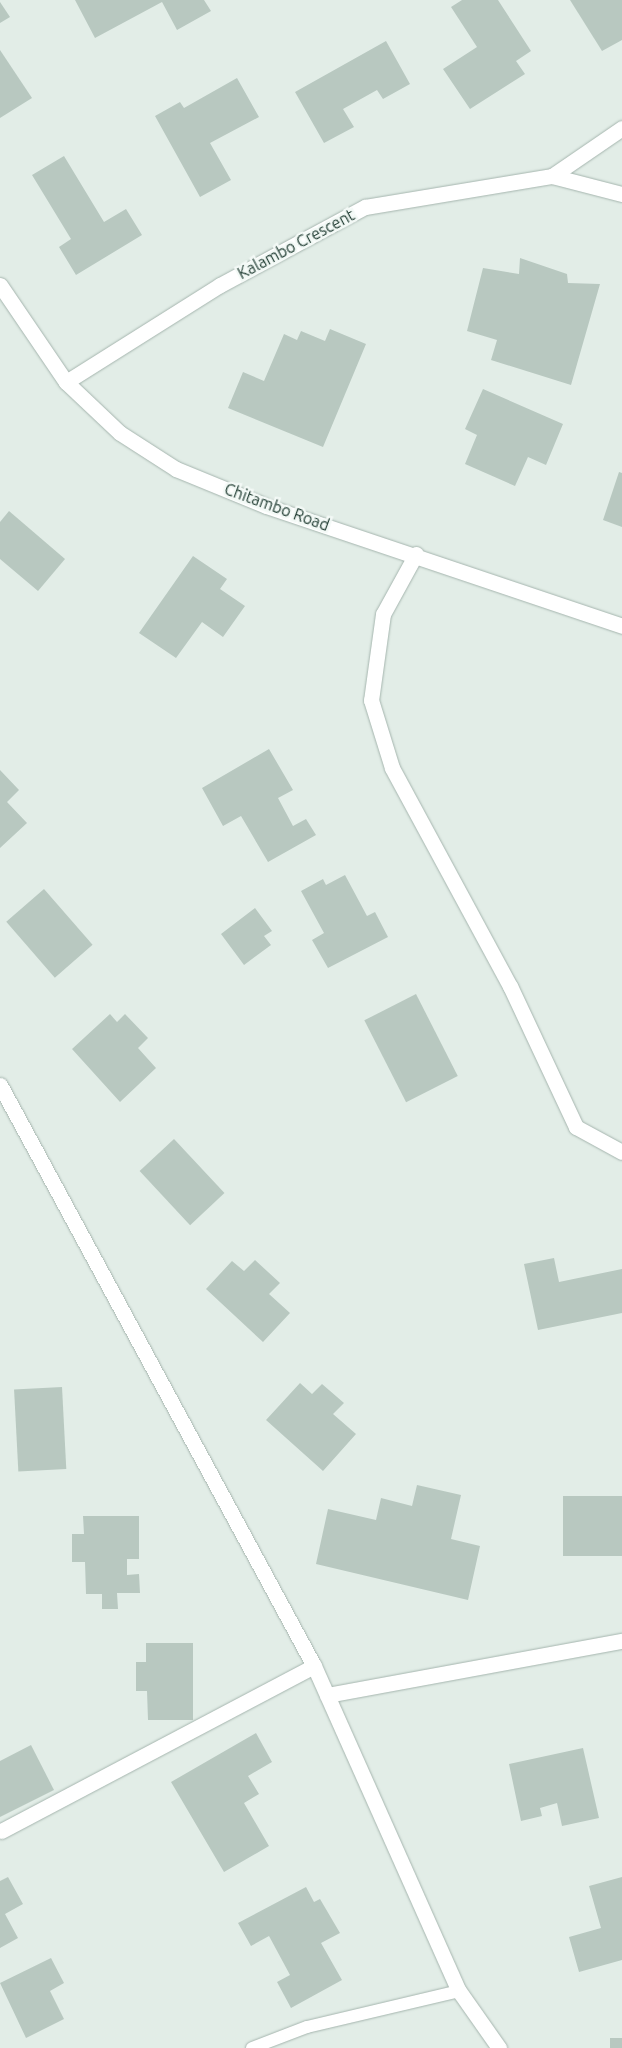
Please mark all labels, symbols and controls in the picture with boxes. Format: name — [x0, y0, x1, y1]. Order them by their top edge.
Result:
street label: Kalambo Crescent — [234, 205, 358, 283]
street label: Chitambo Road — [222, 479, 332, 535]

